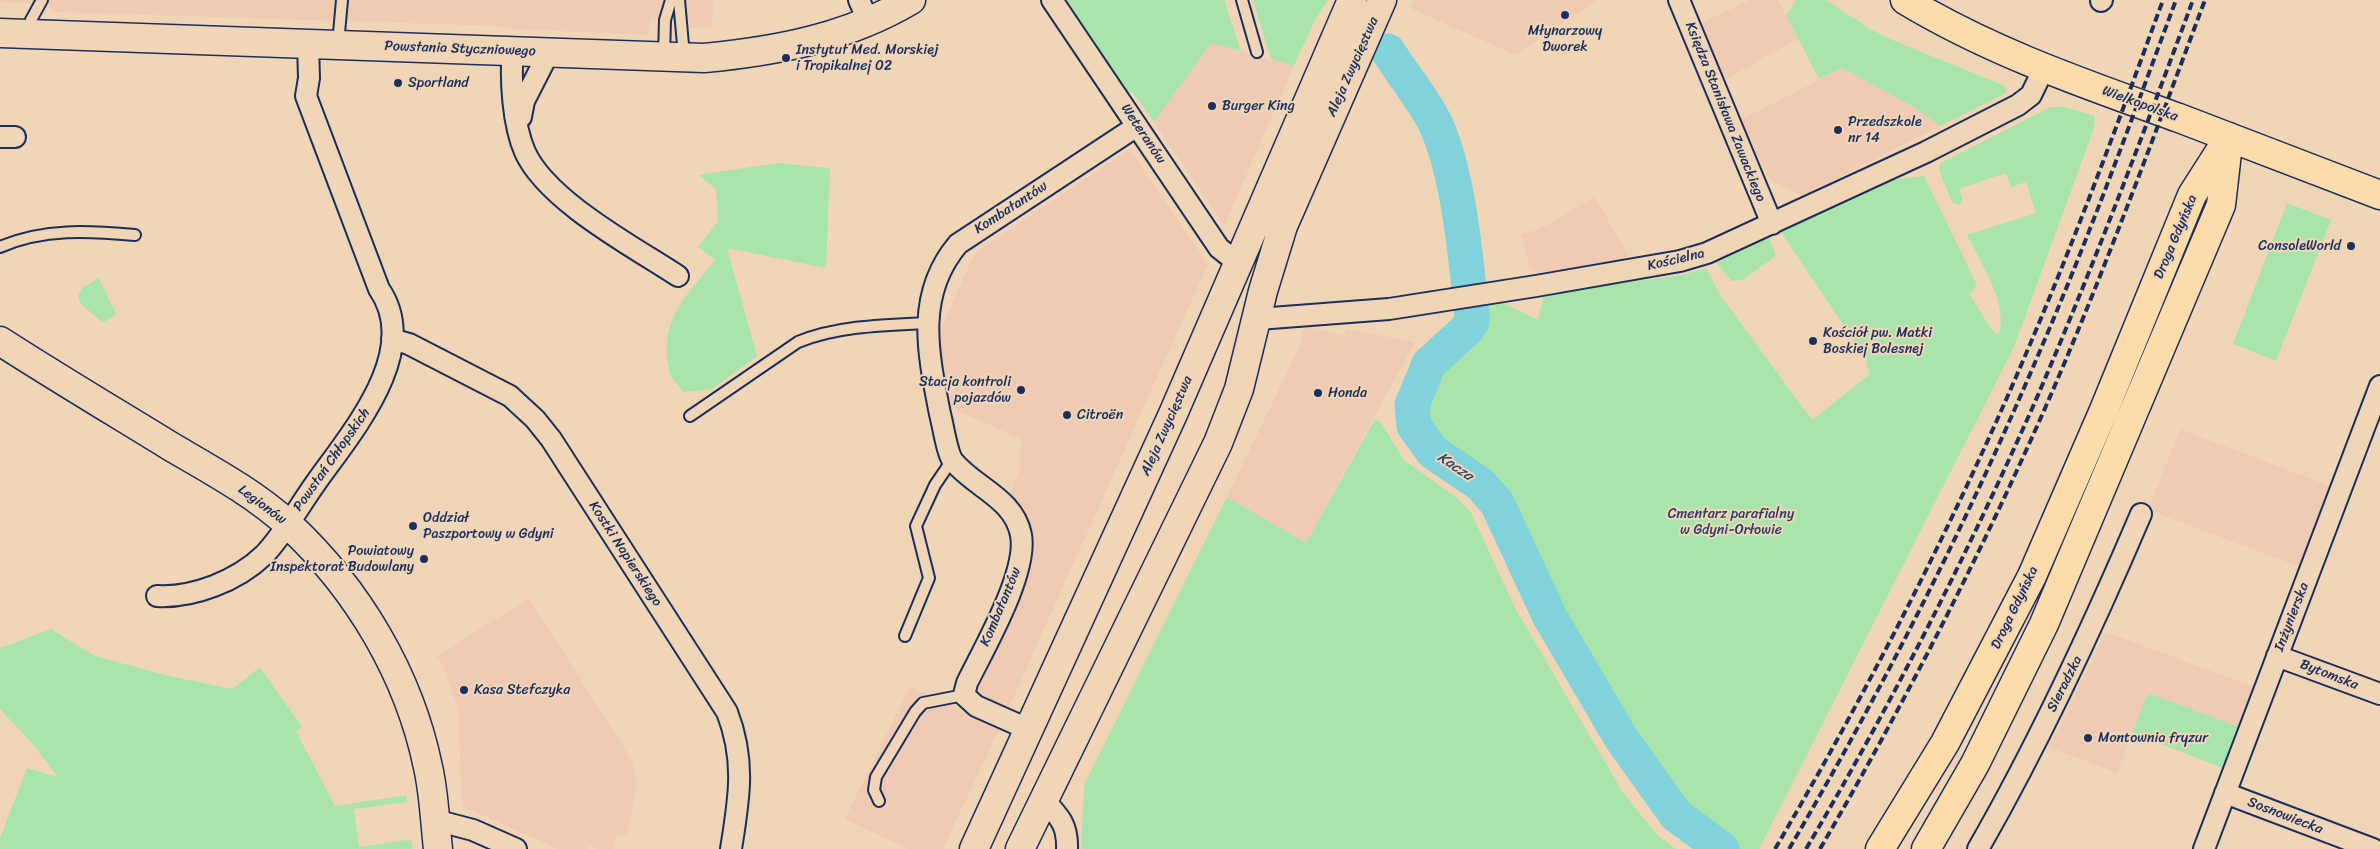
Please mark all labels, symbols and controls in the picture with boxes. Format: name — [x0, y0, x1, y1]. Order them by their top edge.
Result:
marker: Młynarzowy Dworek — [1559, 9, 1571, 21]
street label: Aleja Zwycięstwa — [1323, 15, 1383, 119]
street label: Księdza Stanisława Zawackiego — [1681, 19, 1769, 205]
place label: Młynarzowy Dworek — [1528, 23, 1602, 56]
street label: Powstania Styczniowego — [384, 38, 536, 60]
place label: Instytut Med. Morskiej i Tropikalnej 02 — [796, 42, 939, 74]
marker: Instytut Med. Morskiej i Tropikalnej 02 — [780, 52, 792, 64]
place label: Sportland — [408, 75, 469, 91]
marker: Sportland — [392, 77, 404, 89]
street label: Wielkopolska — [2100, 82, 2180, 126]
place label: Burger King — [1222, 98, 1295, 114]
marker: Burger King — [1206, 100, 1218, 112]
street label: Weteranów — [1117, 101, 1169, 167]
place label: Przedszkole nr 14 — [1848, 114, 1922, 146]
marker: Przedszkole nr 14 — [1832, 124, 1844, 136]
street label: Kombatantów — [971, 178, 1051, 238]
street label: Droga Gdyńska — [2151, 192, 2201, 282]
place label: ConsoleWorld — [2258, 238, 2341, 254]
marker: ConsoleWorld — [2345, 240, 2357, 252]
street label: Kościelna — [1646, 245, 1706, 275]
place label: Kościół pw. Matki Boskiej Bolesnej — [1823, 325, 1932, 358]
marker: Kościół pw. Matki Boskiej Bolesnej — [1807, 335, 1819, 347]
place label: Stacja kontroli pojazdów — [919, 374, 1011, 407]
street label: Aleja Zwycięstwa — [1137, 374, 1197, 478]
marker: Stacja kontroli pojazdów — [1015, 384, 1027, 396]
place label: Honda — [1328, 385, 1367, 401]
marker: Honda — [1312, 387, 1324, 399]
street label: Powstań Chłopskich — [290, 405, 374, 515]
place label: Citroën — [1077, 407, 1123, 423]
marker: Citroën — [1061, 409, 1073, 421]
water label: Kacza — [1434, 449, 1476, 485]
street label: Legionów — [235, 481, 289, 529]
street label: Kostki Napierskiego — [585, 498, 665, 610]
park label: Cmentarz parafialny w Gdyni-Orłowie — [1668, 506, 1794, 538]
place label: Oddział Paszportowy w Gdyni — [423, 510, 554, 542]
marker: Oddział Paszportowy w Gdyni — [407, 520, 419, 532]
place label: Powiatowy Inspektorat Budowlany — [270, 543, 414, 576]
marker: Powiatowy Inspektorat Budowlany — [418, 553, 430, 565]
street label: Droga Gdyńska — [1988, 564, 2042, 652]
street label: Kombatantów — [977, 565, 1025, 649]
street label: Inżynierska — [2271, 580, 2313, 654]
street label: Sieradzka — [2044, 653, 2086, 715]
street label: Bytomska — [2298, 656, 2360, 694]
place label: Kasa Stefczyka — [474, 682, 570, 698]
marker: Kasa Stefczyka — [458, 684, 470, 696]
place label: Montownia fryzur — [2098, 730, 2208, 746]
marker: Montownia fryzur — [2082, 732, 2094, 744]
street label: Sosnowiecka — [2245, 794, 2325, 838]

